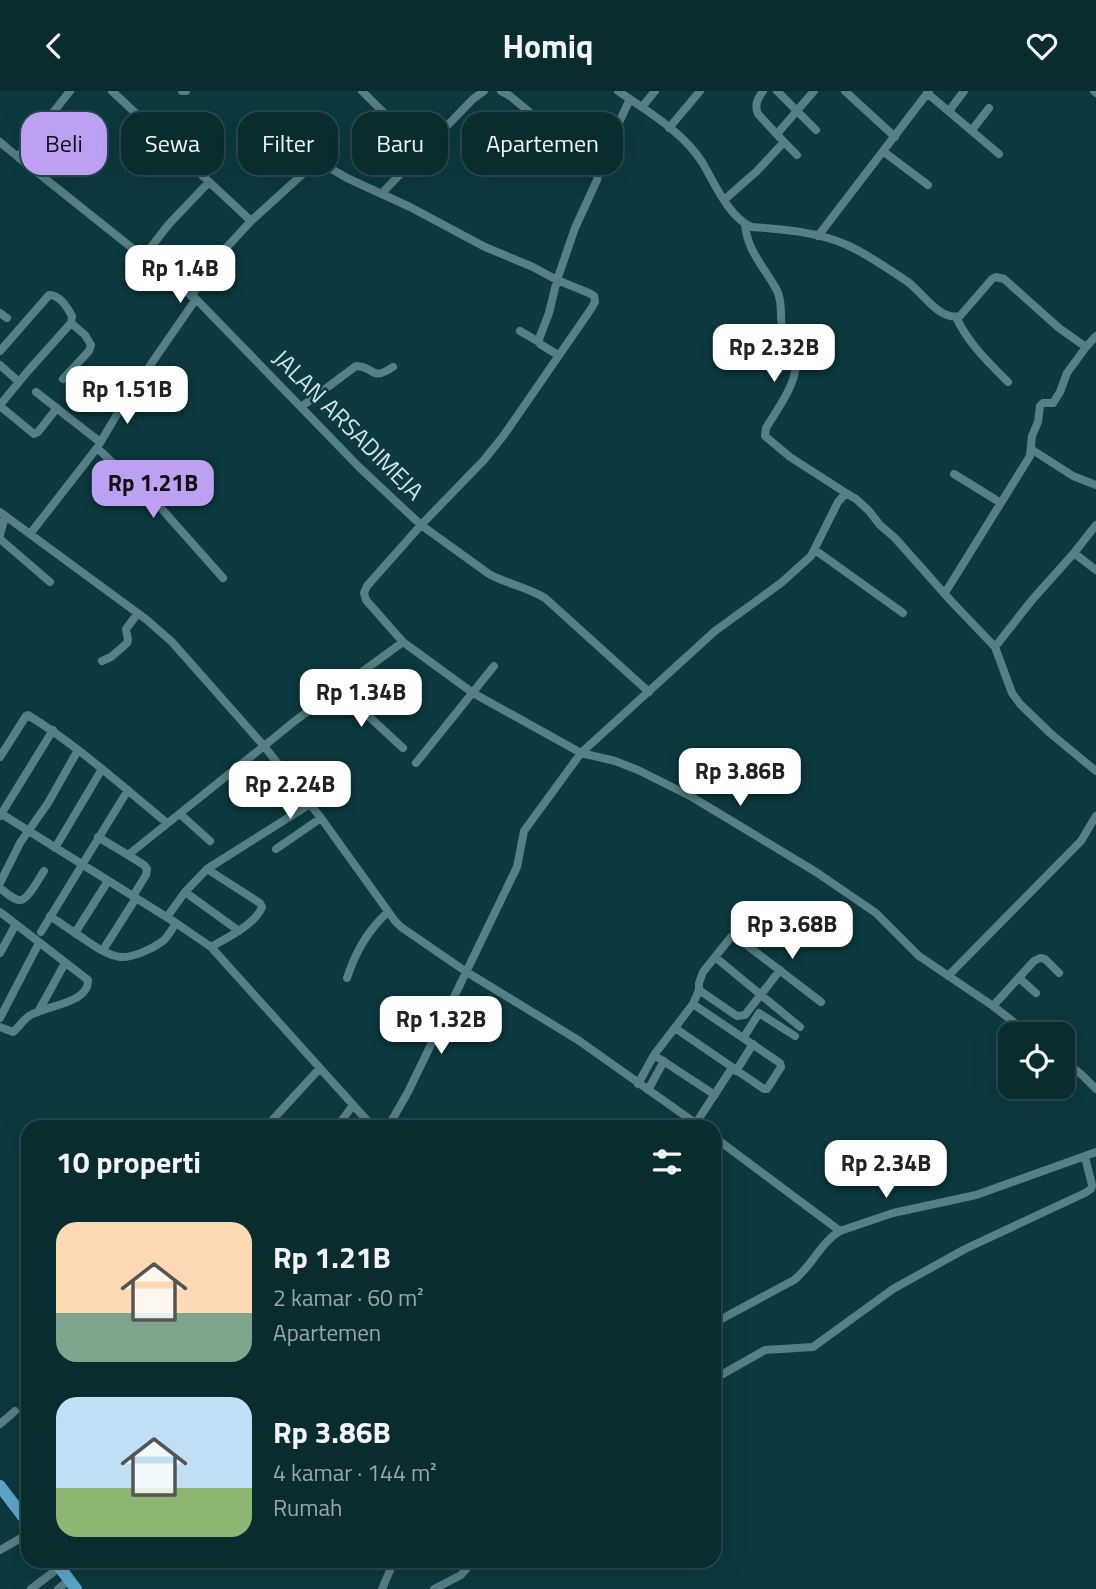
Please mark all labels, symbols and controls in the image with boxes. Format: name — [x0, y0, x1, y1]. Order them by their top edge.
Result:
text: Homiq — [503, 22, 593, 70]
icon: back — [35, 27, 73, 65]
icon: heart — [1023, 27, 1061, 65]
chip: Beli — [21, 112, 107, 175]
chip: Sewa — [121, 112, 224, 175]
chip: Filter — [238, 112, 338, 175]
chip: Baru — [352, 112, 448, 175]
chip: Apartemen — [462, 112, 623, 175]
pin: Rp 1.4B — [115, 245, 245, 305]
text: Rp 1.4B — [141, 250, 219, 285]
pin: Rp 2.32B — [702, 324, 846, 384]
text: Rp 2.32B — [729, 329, 819, 364]
street label: JALAN ARSADIMEJA — [265, 341, 432, 508]
pin: Rp 1.51B — [55, 367, 199, 426]
text: Rp 1.51B — [82, 371, 172, 406]
pin: Rp 1.21B — [81, 461, 225, 520]
text: Rp 1.21B — [108, 465, 198, 500]
pin: Rp 1.34B — [289, 669, 433, 729]
text: Rp 1.34B — [316, 674, 406, 709]
pin: Rp 3.86B — [668, 749, 812, 808]
text: Rp 3.86B — [695, 753, 785, 788]
pin: Rp 2.24B — [218, 761, 362, 821]
text: Rp 2.24B — [245, 766, 335, 801]
pin: Rp 3.68B — [720, 901, 864, 961]
text: Rp 3.68B — [747, 906, 837, 941]
pin: Rp 1.32B — [369, 997, 513, 1056]
text: Rp 1.32B — [396, 1001, 486, 1036]
map controls — [998, 1022, 1075, 1099]
button: locate — [998, 1022, 1075, 1099]
text: 10 properti — [56, 1139, 201, 1185]
pin: Rp 2.34B — [814, 1141, 958, 1200]
icon: filters — [648, 1143, 686, 1181]
text: Rp 2.34B — [841, 1145, 931, 1180]
text: Rp 1.21B — [273, 1234, 391, 1280]
icon: home — [112, 1250, 196, 1334]
text: 2 kamar · 60 m² — [273, 1280, 424, 1315]
text: Apartemen — [273, 1315, 381, 1350]
text: Rp 3.86B — [273, 1409, 391, 1455]
icon: home — [112, 1425, 196, 1509]
text: 4 kamar · 144 m² — [273, 1455, 437, 1490]
text: Rumah — [273, 1490, 342, 1525]

